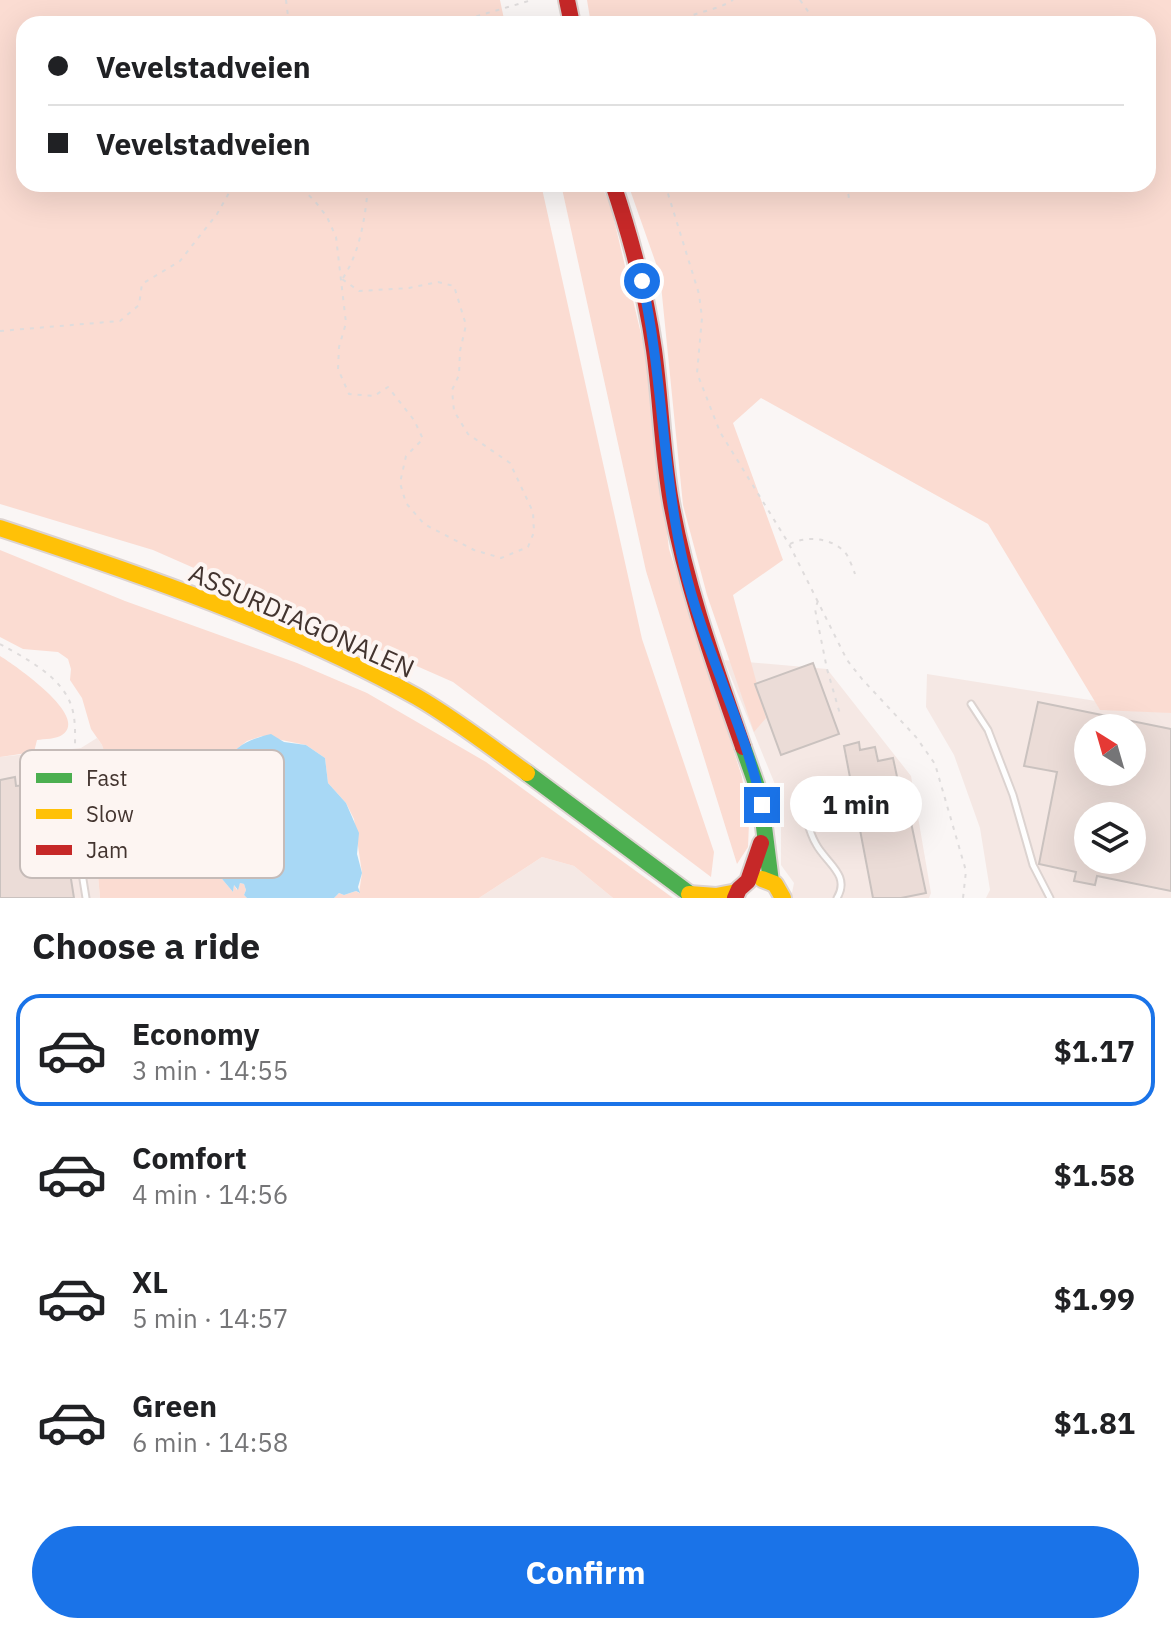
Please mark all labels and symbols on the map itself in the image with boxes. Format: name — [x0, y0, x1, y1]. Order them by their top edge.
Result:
route start — [624, 263, 660, 299]
street label: ASSURDIAGONALEN — [184, 555, 420, 685]
north arrow — [1074, 714, 1146, 786]
legend — [20, 750, 284, 878]
text: Fast — [86, 763, 127, 792]
callout: 1 min — [790, 777, 922, 833]
route end — [744, 787, 780, 823]
text: Slow — [86, 799, 134, 828]
text: Jam — [86, 835, 128, 864]

